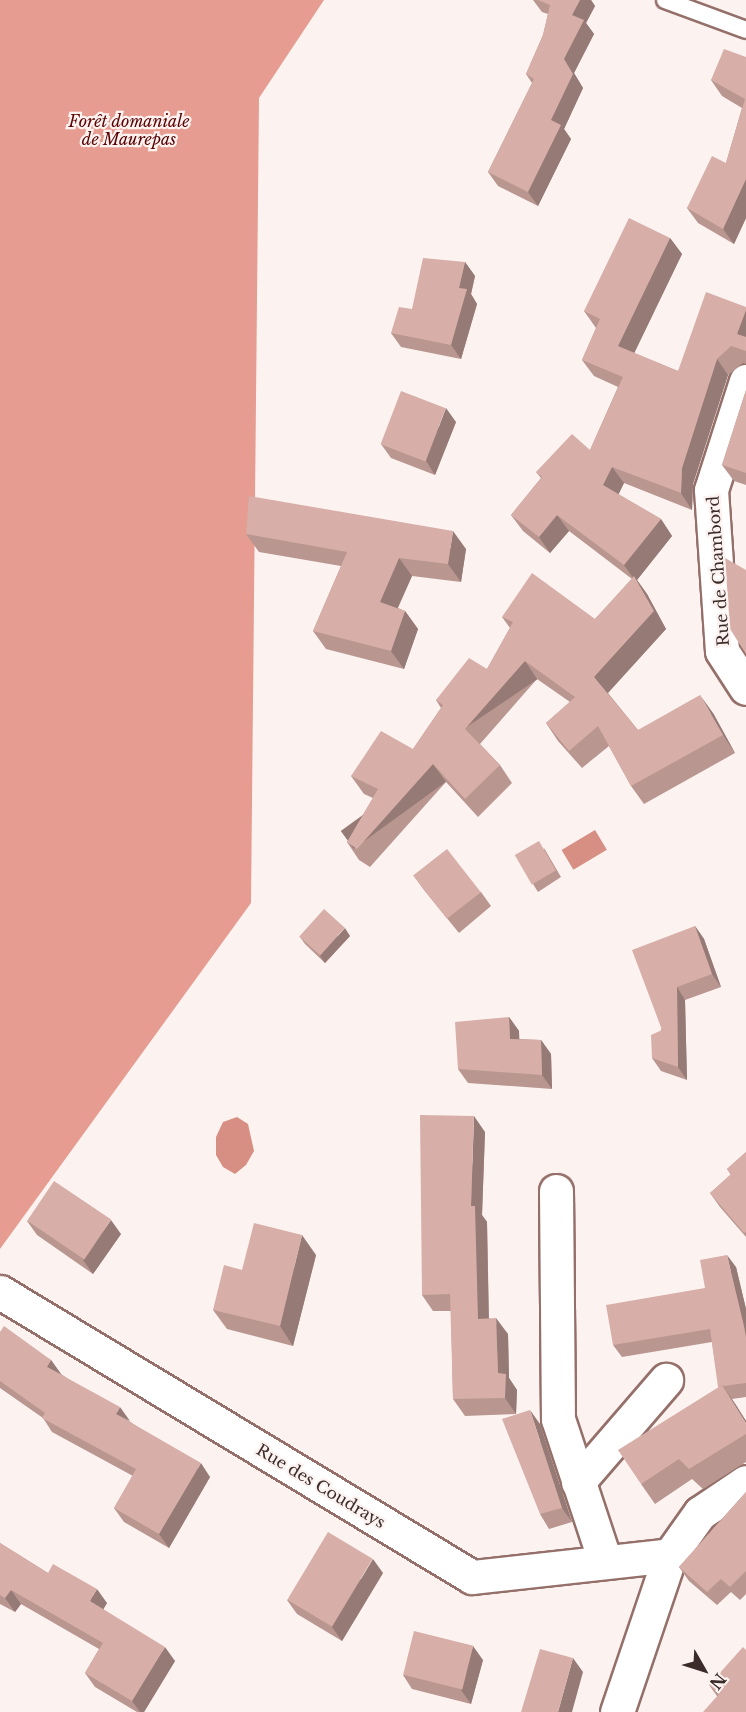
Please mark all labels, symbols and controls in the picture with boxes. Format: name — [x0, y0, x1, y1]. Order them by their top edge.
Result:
park label: Forêt domaniale de Maurepas — [68, 111, 190, 149]
street label: Rue de Chambord — [703, 495, 733, 647]
street label: Rue des Coudrays — [253, 1440, 389, 1532]
north arrow — [674, 1640, 734, 1700]
text: N — [705, 1669, 730, 1693]

